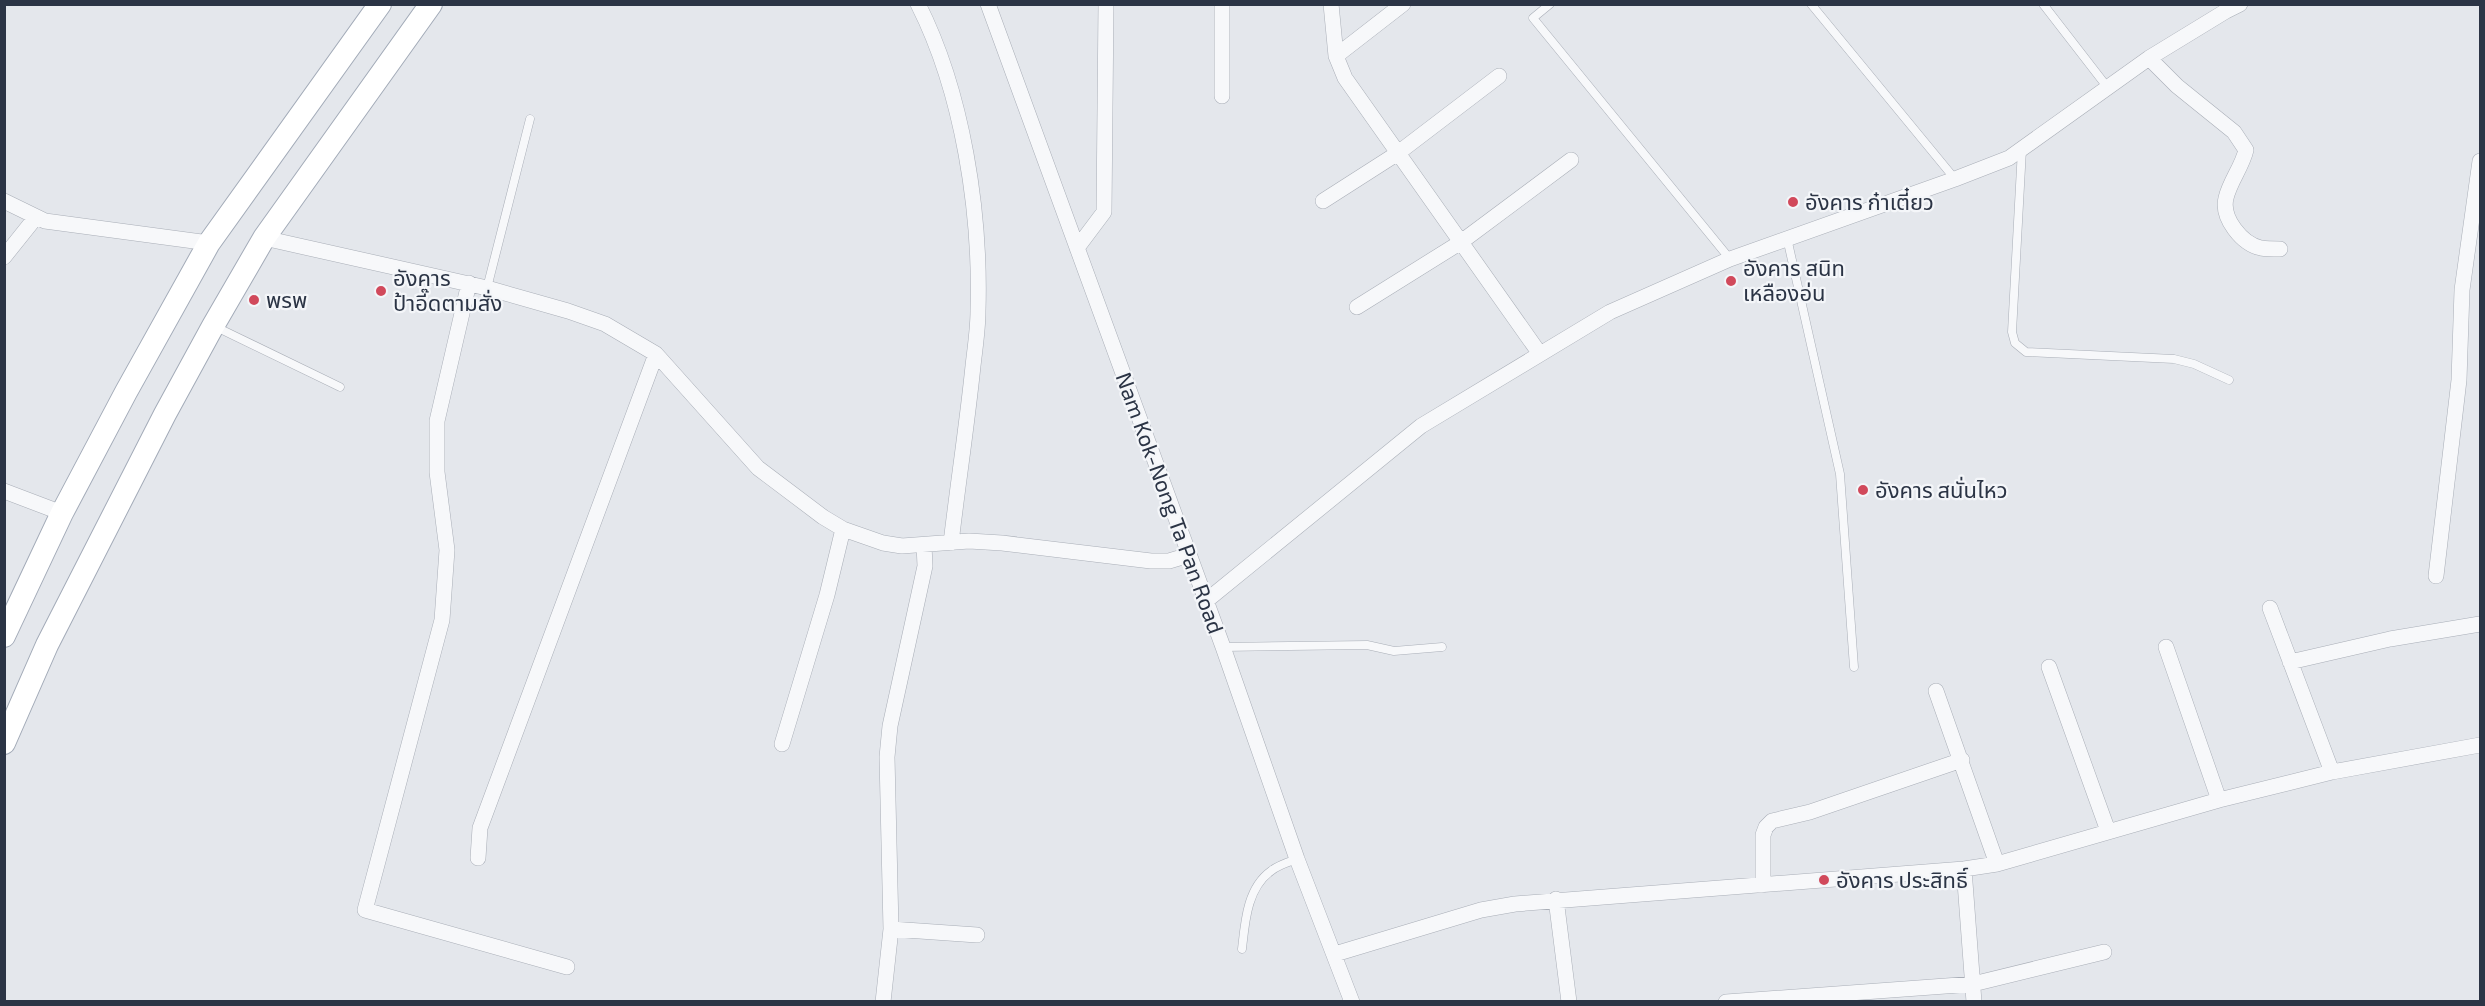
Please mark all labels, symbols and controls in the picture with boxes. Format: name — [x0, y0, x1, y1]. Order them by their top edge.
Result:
place label: อังคาร ก๋าเตี๋ยว — [1805, 187, 1934, 214]
marker: อังคาร ก๋าเตี๋ยว — [1786, 195, 1800, 209]
place label: อังคาร สนิท เหลืองอ่น — [1743, 254, 1845, 305]
place label: อังคาร ป้าอี๊ดตามสั่ง — [393, 264, 502, 315]
marker: อังคาร สนิท เหลืองอ่น — [1724, 274, 1738, 288]
marker: อังคาร ป้าอี๊ดตามสั่ง — [374, 284, 388, 298]
place label: พรพ — [266, 286, 307, 312]
marker: พรพ — [247, 293, 261, 307]
street label: Nam Kok-Nong Ta Pan Road — [1112, 369, 1230, 637]
place label: อังคาร สนั่นไหว — [1875, 476, 2008, 502]
marker: อังคาร สนั่นไหว — [1856, 483, 1870, 497]
place label: อังคาร ประสิทธิ์ — [1836, 866, 1968, 892]
marker: อังคาร ประสิทธิ์ — [1817, 873, 1831, 887]

